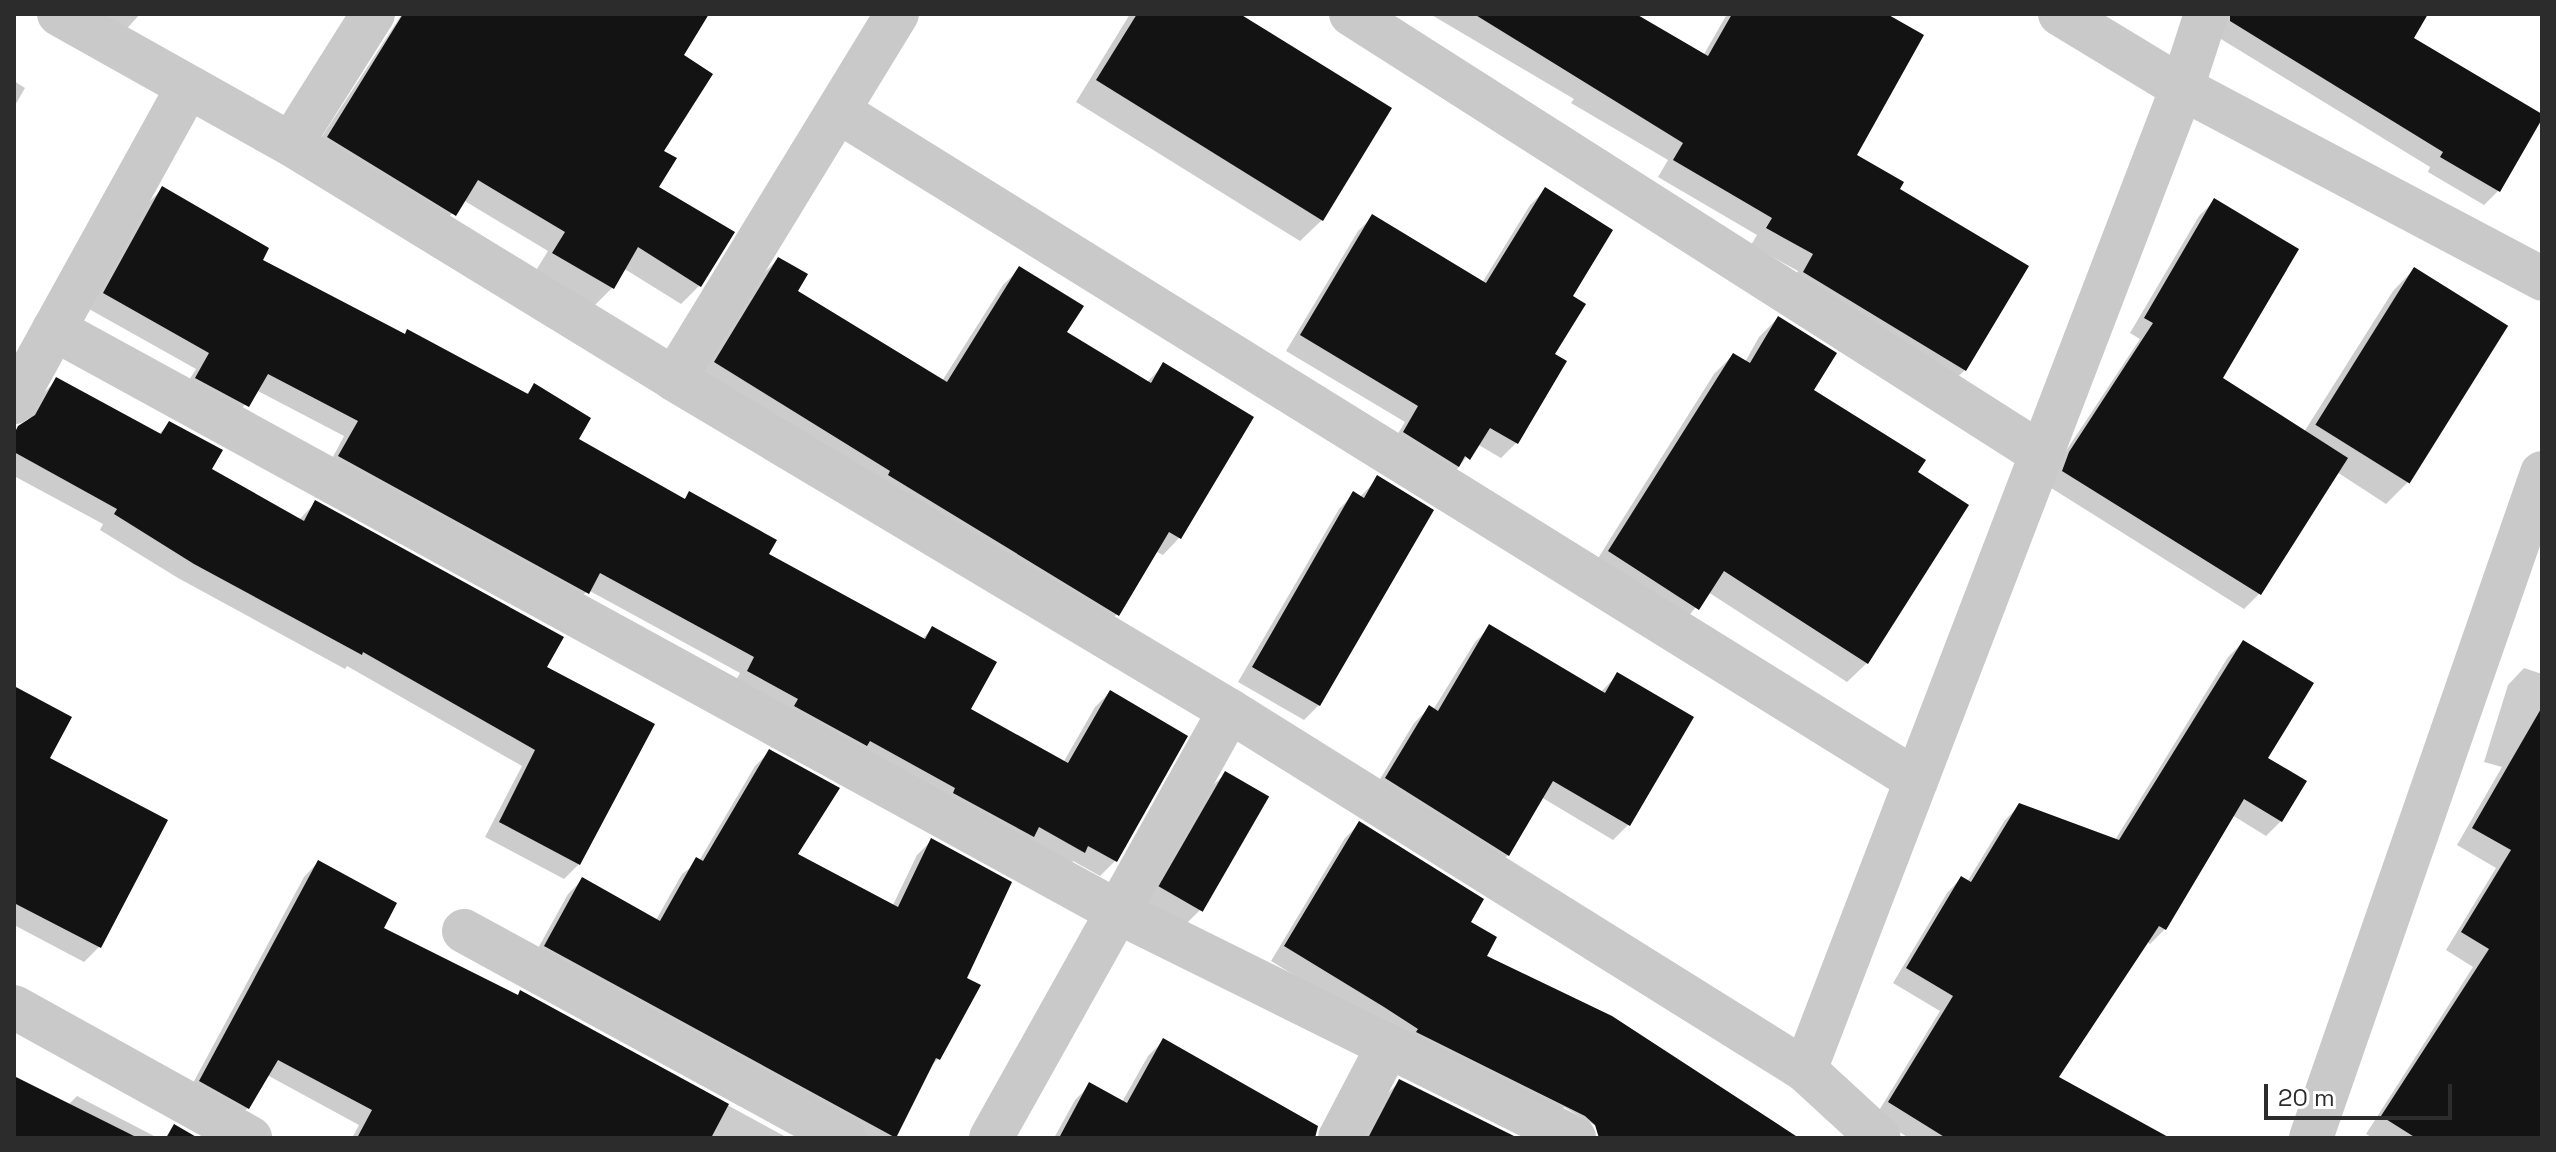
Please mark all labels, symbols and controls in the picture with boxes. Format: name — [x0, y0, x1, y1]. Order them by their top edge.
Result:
scale bar — [2268, 1068, 2456, 1118]
text: 20 m — [2278, 1082, 2335, 1113]

